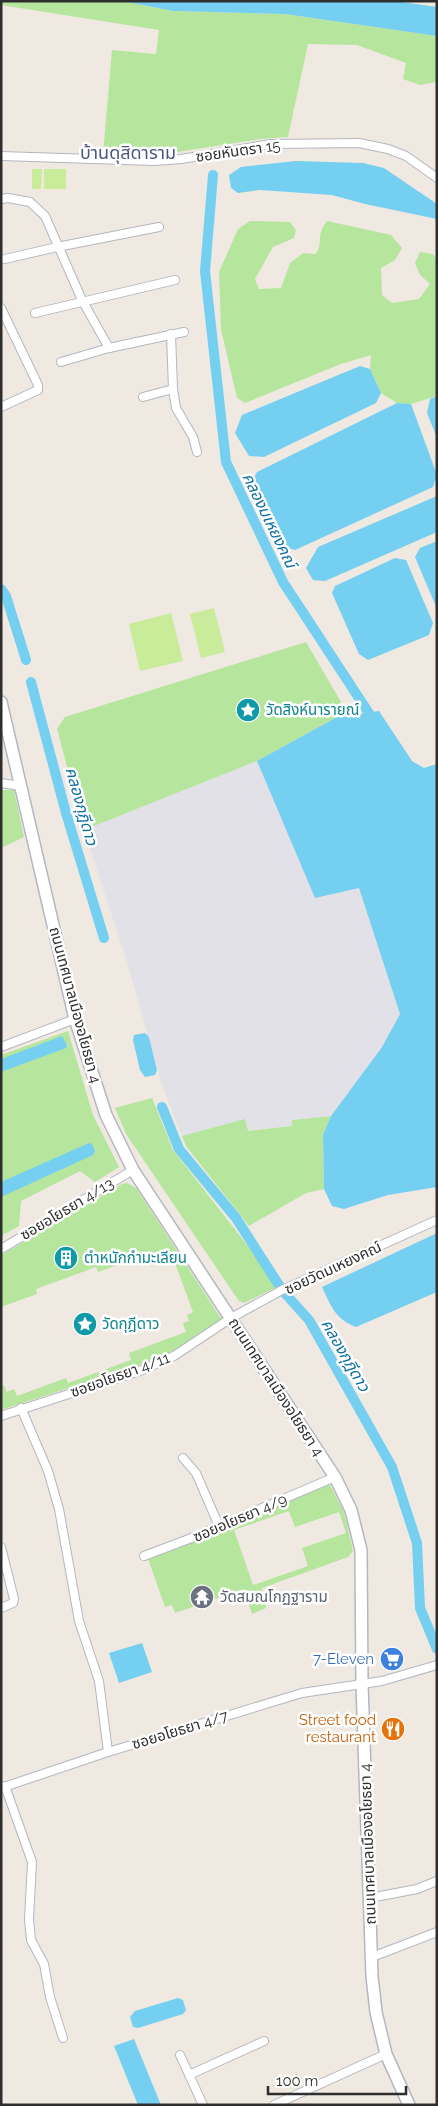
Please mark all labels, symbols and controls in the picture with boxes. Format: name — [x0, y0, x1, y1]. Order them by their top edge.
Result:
street label: ซอยหันตรา 15 — [195, 136, 281, 166]
district label: บ้านดุสิดาราม — [80, 142, 176, 164]
water label: คลองมเหยงคณ์ — [238, 470, 302, 573]
place icon: วัดสิงห์นารายณ์ — [235, 697, 261, 723]
place label: วัดสิงห์นารายณ์ — [266, 701, 359, 719]
water label: คลองกุฎีดาว — [60, 765, 102, 849]
street label: ถนนเทศบาลเมืองอโยธยา 4 — [45, 925, 105, 1085]
street label: ซอยอโยธยา 4/13 — [17, 1174, 117, 1244]
street label: ซอยวัดมเหยงคณ์ — [282, 1238, 384, 1298]
building icon: ตำหนักกำมะเลียน — [53, 1245, 79, 1271]
place label: ตำหนักกำมะเลียน — [84, 1249, 187, 1267]
place icon: วัดกุฎีดาว — [72, 1311, 98, 1337]
street label: ถนนเทศบาลเมืองอโยธยา 4 — [225, 1314, 327, 1460]
place label: วัดกุฎีดาว — [102, 1315, 159, 1333]
water label: คลองกุฎีดาว — [316, 1316, 374, 1396]
street label: ซอยอโยธยา 4/11 — [68, 1349, 173, 1401]
street label: ซอยอโยธยา 4/9 — [190, 1490, 290, 1546]
temple icon: วัดสมณโกฏฐาราม — [189, 1584, 215, 1610]
place label: วัดสมณโกฏฐาราม — [220, 1588, 328, 1606]
supermarket icon: 7-Eleven — [379, 1646, 405, 1672]
place label: 7-Eleven — [313, 1650, 374, 1668]
street label: ซอยอโยธยา 4/7 — [130, 1707, 230, 1753]
place label: Street food restaurant — [299, 1711, 376, 1746]
restaurant icon: Street food restaurant — [380, 1716, 406, 1742]
street label: ถนนเทศบาลเมืองอโยธยา 4 — [356, 1763, 380, 1925]
scale bar — [268, 2064, 406, 2096]
text: 100 m — [276, 2072, 318, 2090]

